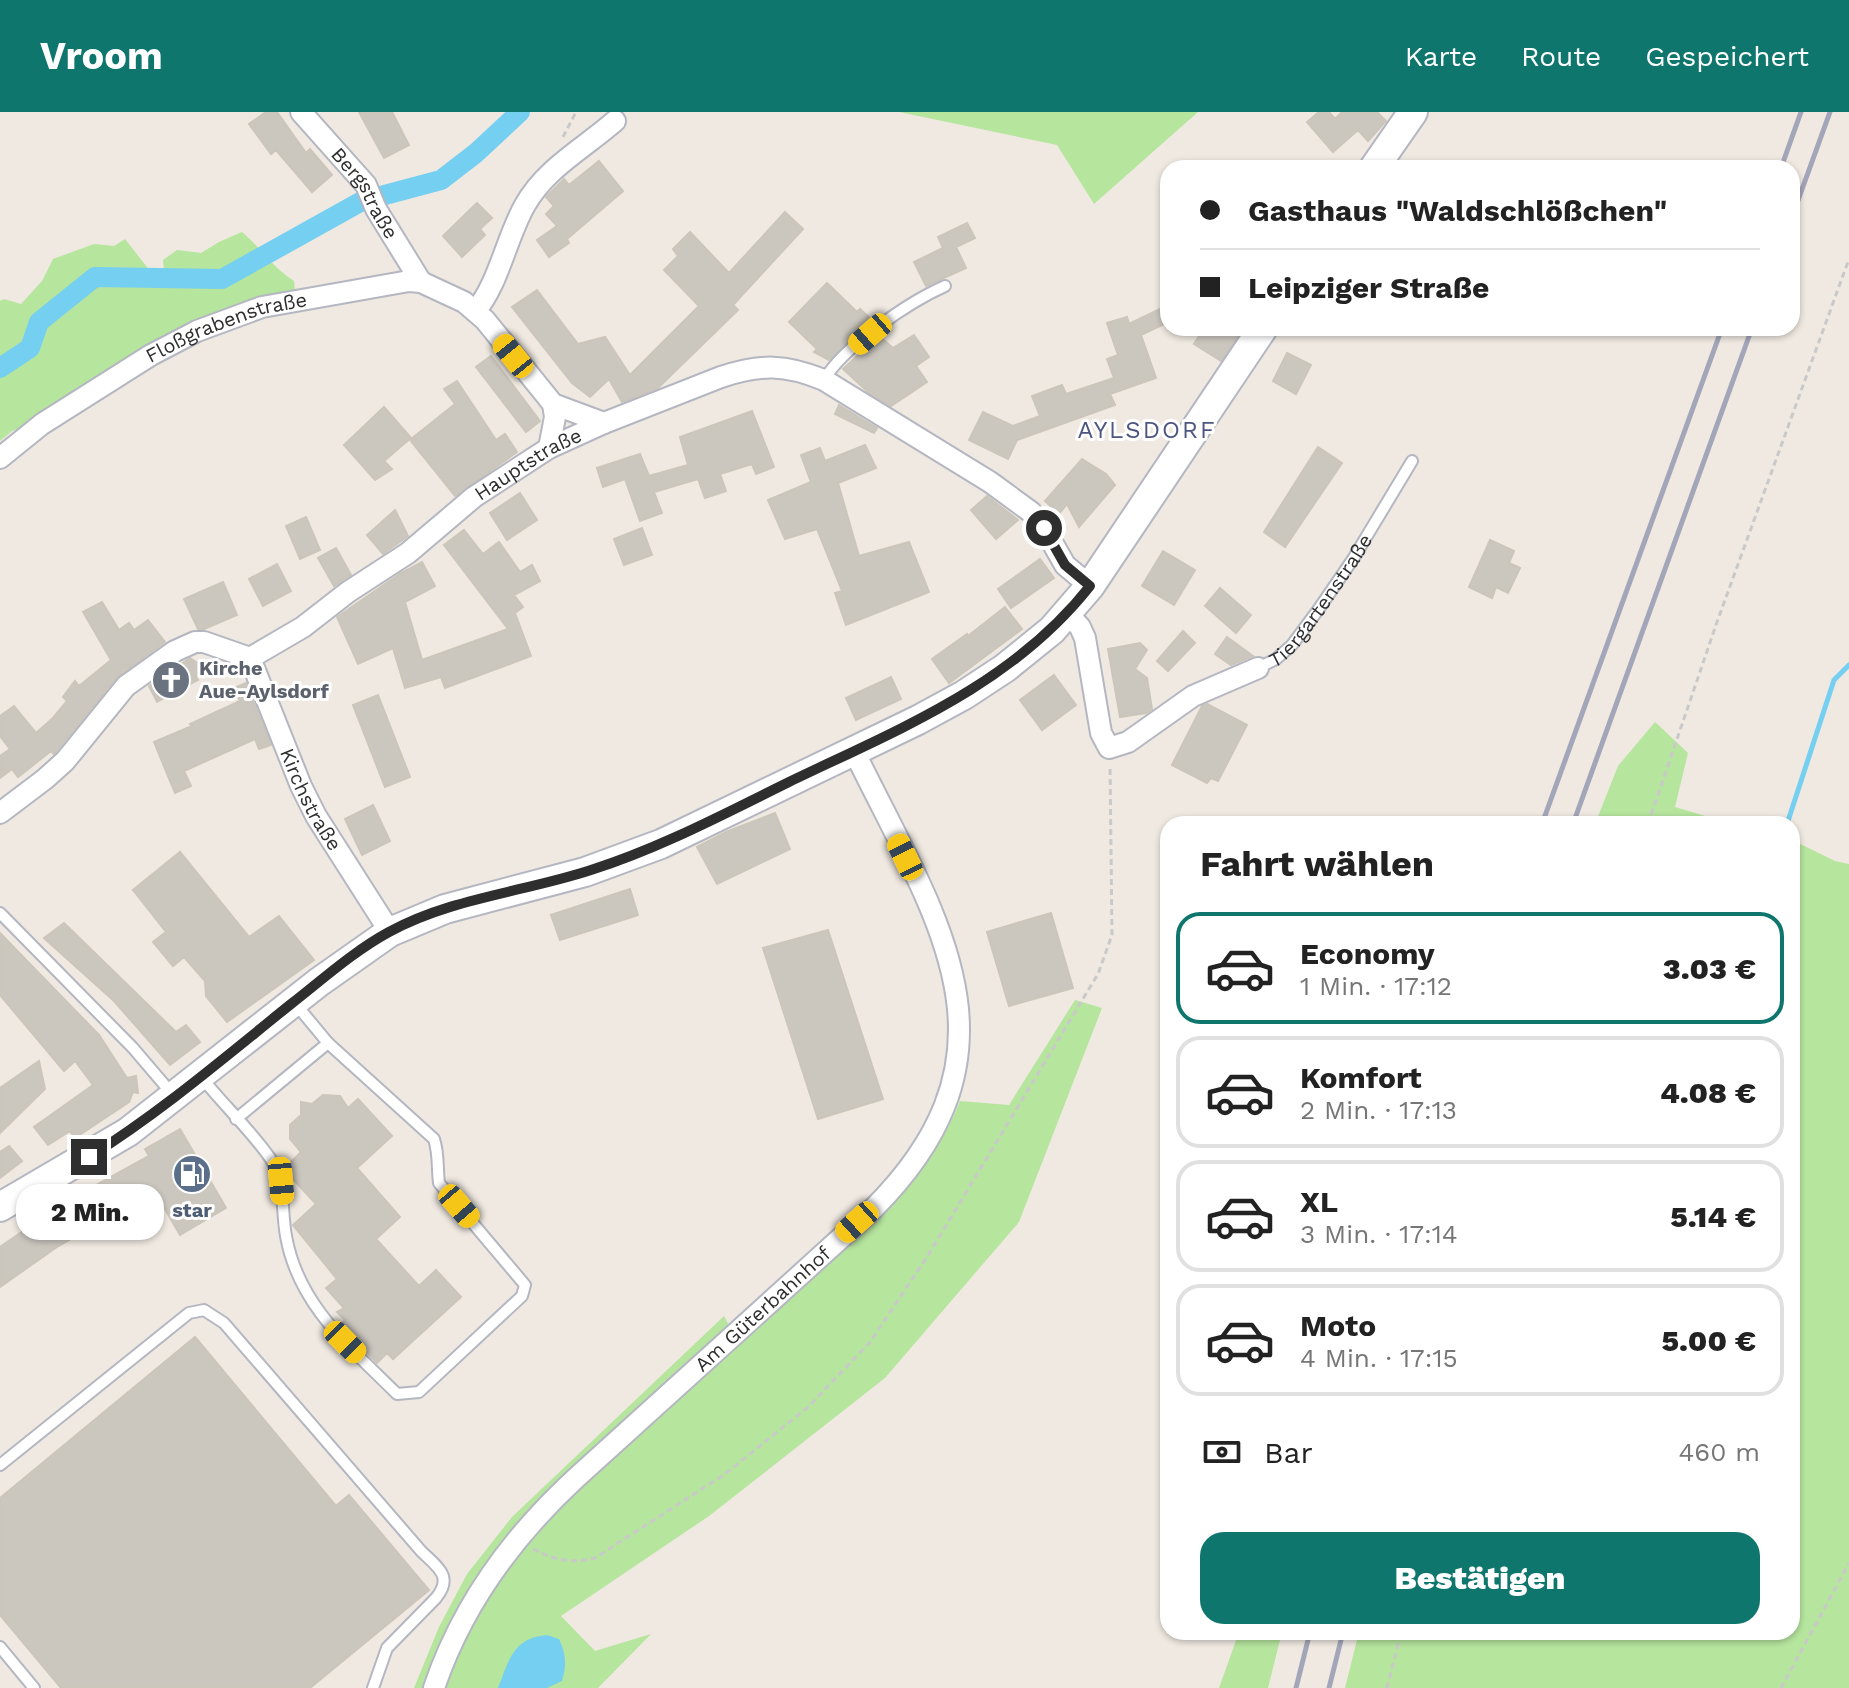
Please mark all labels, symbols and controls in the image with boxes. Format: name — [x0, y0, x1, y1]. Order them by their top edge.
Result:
text: Vroom — [40, 34, 163, 78]
text: Karte — [1405, 40, 1477, 73]
text: Route — [1521, 40, 1601, 73]
text: Gespeichert — [1645, 40, 1809, 73]
street label: Bergstraße — [326, 142, 403, 243]
text: Gasthaus "Waldschlößchen" — [1248, 193, 1667, 228]
text: Leipziger Straße — [1248, 270, 1489, 305]
street label: Floßgrabenstraße — [141, 287, 309, 368]
car — [844, 309, 896, 359]
car — [489, 330, 537, 382]
district label: AYLSDORF — [1077, 416, 1217, 444]
street label: Hauptstraße — [470, 423, 585, 505]
route start — [1026, 510, 1062, 546]
street label: Tiergartenstraße — [1265, 529, 1377, 673]
place label: Kirche Aue-Aylsdorf — [199, 656, 330, 703]
church icon: Kirche Aue-Aylsdorf — [150, 659, 192, 701]
street label: Kirchstraße — [275, 745, 347, 855]
car — [884, 830, 926, 884]
text: Fahrt wählen — [1200, 843, 1434, 885]
icon: car — [1204, 932, 1276, 1004]
text: Economy — [1300, 936, 1435, 971]
text: 3.03 € — [1663, 951, 1756, 986]
text: 1 Min. · 17:12 — [1300, 971, 1452, 1001]
icon: car — [1204, 1056, 1276, 1128]
text: Komfort — [1300, 1060, 1422, 1095]
text: 4.08 € — [1660, 1075, 1756, 1110]
text: 2 Min. · 17:13 — [1300, 1095, 1457, 1125]
route end — [71, 1139, 107, 1175]
fuel station icon: star — [171, 1153, 213, 1195]
car — [267, 1156, 295, 1206]
car — [434, 1180, 484, 1232]
icon: car — [1204, 1180, 1276, 1252]
text: XL — [1300, 1184, 1338, 1219]
callout: 2 Min. — [15, 1185, 163, 1241]
text: 2 Min. — [51, 1197, 129, 1227]
car — [831, 1197, 883, 1247]
place label: star — [172, 1198, 212, 1222]
text: 5.14 € — [1670, 1199, 1756, 1234]
text: 3 Min. · 17:14 — [1300, 1219, 1458, 1249]
street label: Am Güterbahnhof — [690, 1241, 836, 1377]
icon: car — [1204, 1304, 1276, 1376]
text: Moto — [1300, 1308, 1376, 1343]
car — [320, 1317, 370, 1367]
text: 5.00 € — [1662, 1323, 1756, 1358]
text: 4 Min. · 17:15 — [1300, 1343, 1458, 1373]
icon: cash — [1200, 1430, 1244, 1474]
text: Bar — [1264, 1435, 1313, 1470]
text: 460 m — [1678, 1437, 1760, 1467]
button: Bestätigen — [1200, 1532, 1760, 1624]

